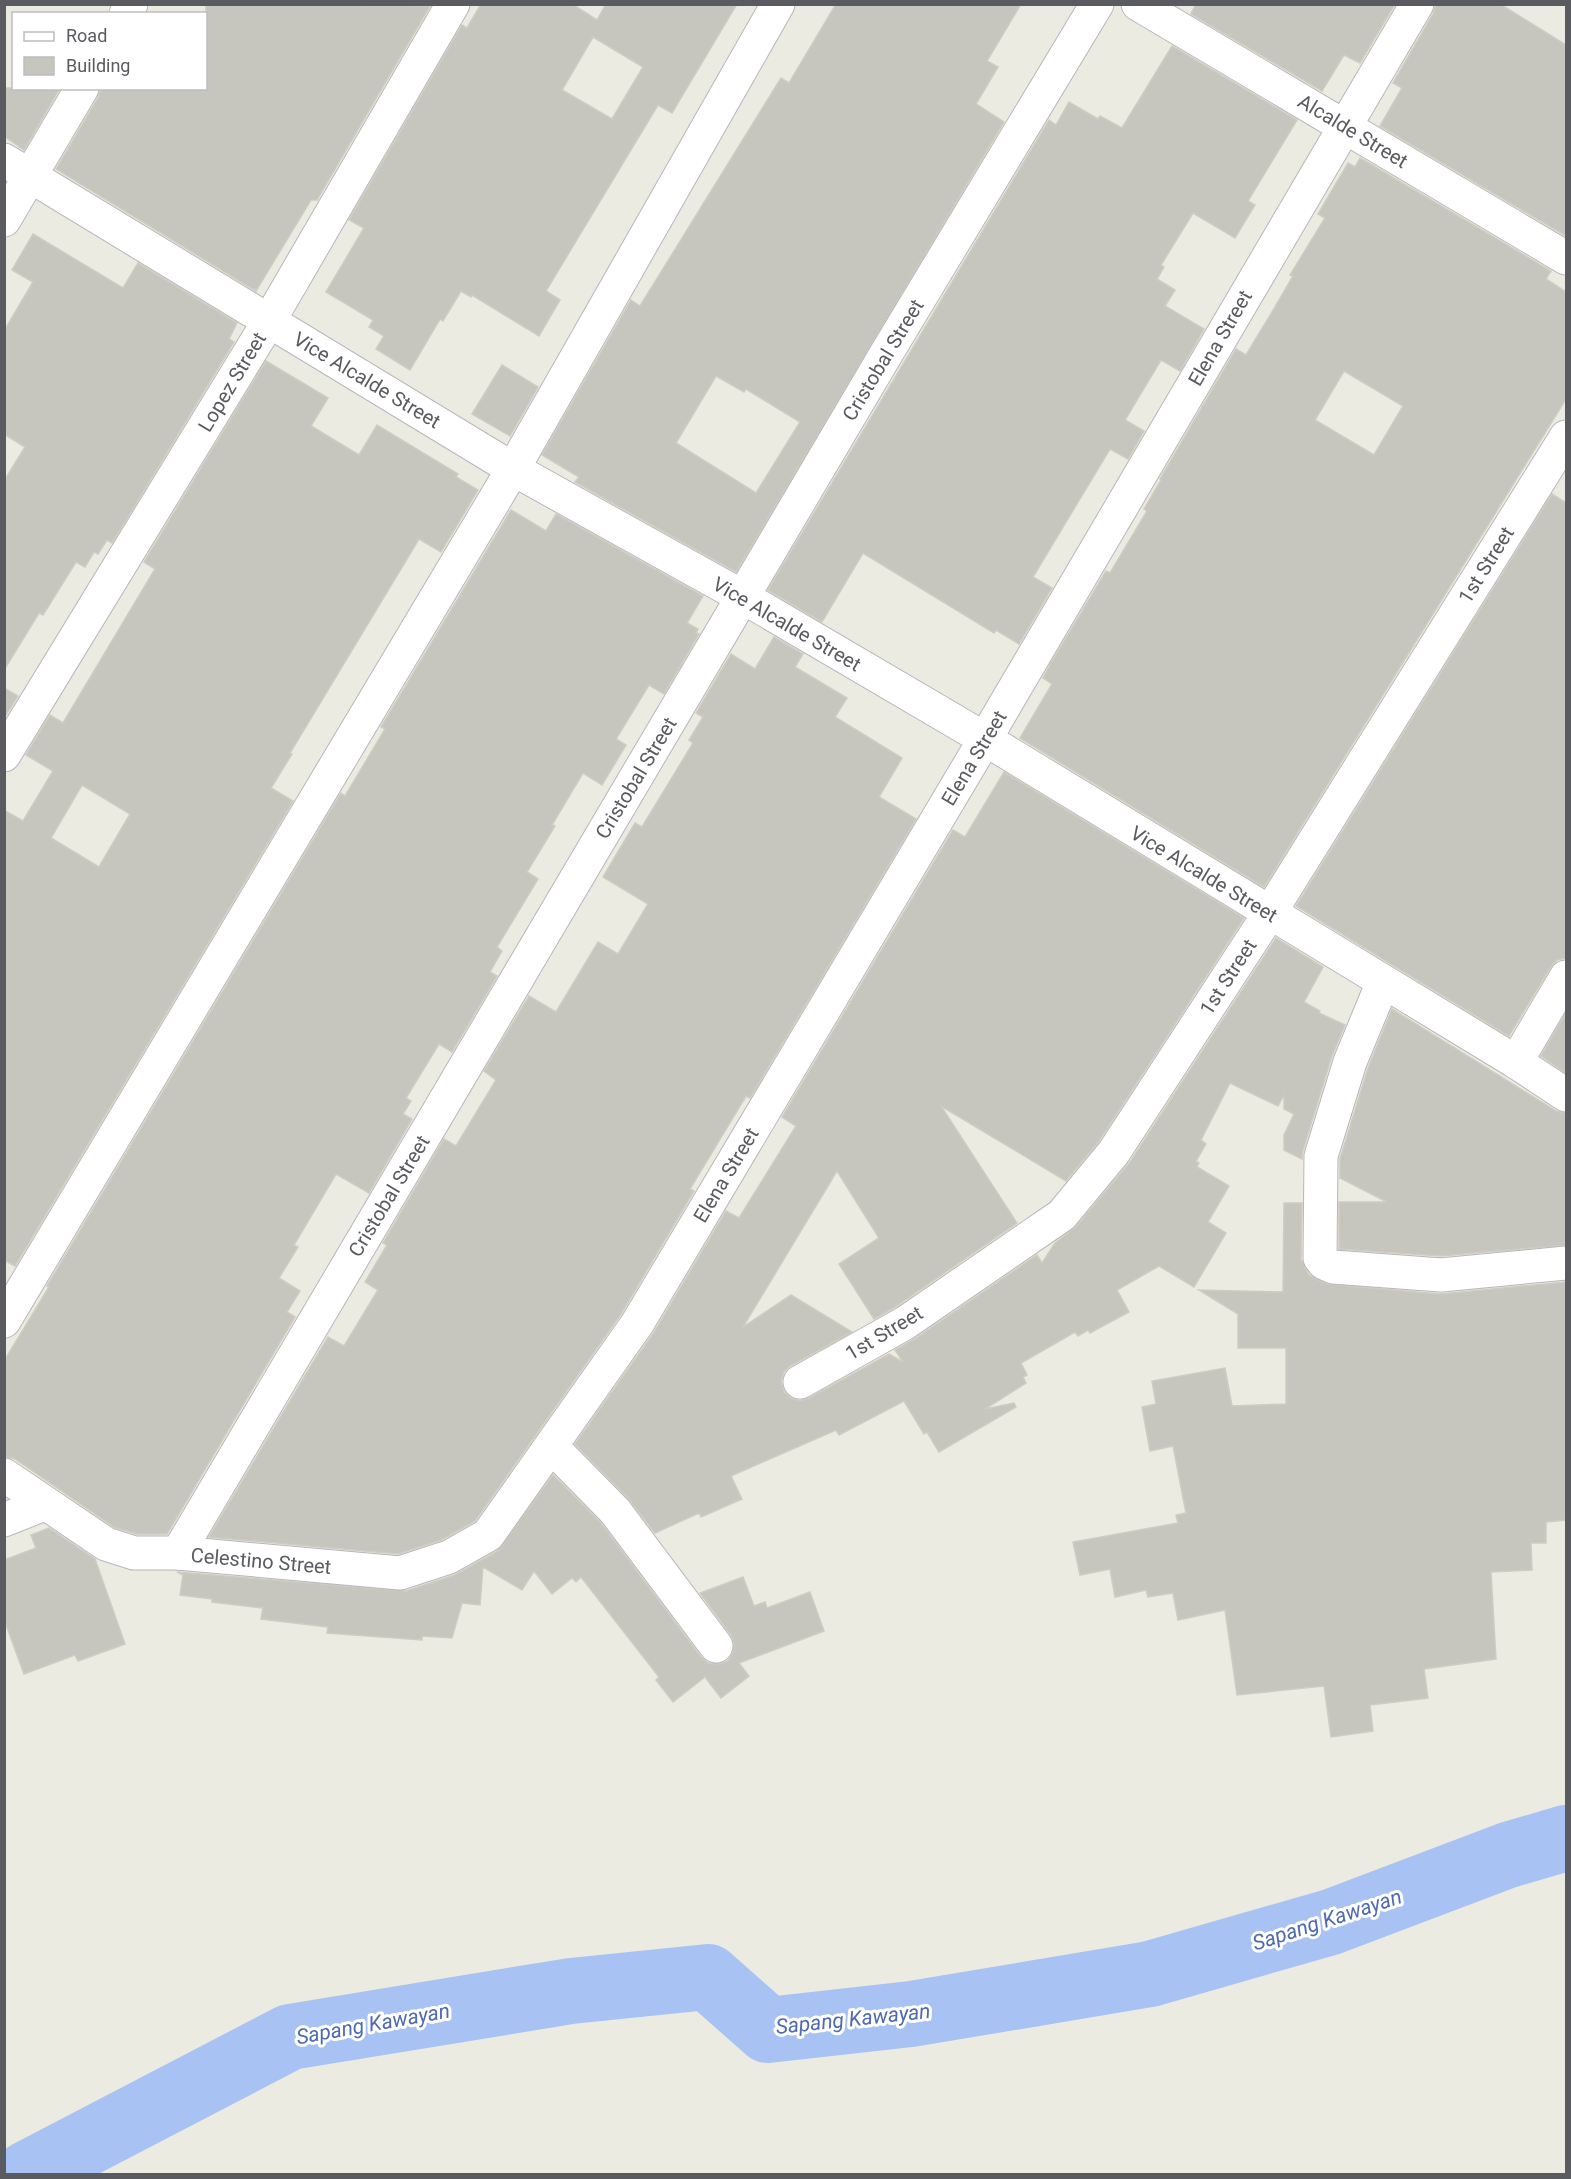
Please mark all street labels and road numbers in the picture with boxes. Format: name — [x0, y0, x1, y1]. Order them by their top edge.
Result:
street label: Alcalde Street — [1294, 89, 1412, 173]
street label: Elena Street — [1183, 286, 1257, 390]
street label: Cristobal Street — [837, 295, 929, 425]
street label: Vice Alcalde Street — [289, 327, 445, 433]
street label: Lopez Street — [193, 328, 271, 436]
street label: 1st Street — [1453, 522, 1519, 608]
street label: Vice Alcalde Street — [709, 572, 865, 676]
street label: Elena Street — [936, 706, 1012, 810]
street label: Cristobal Street — [590, 713, 682, 843]
street label: Vice Alcalde Street — [1126, 821, 1282, 927]
street label: 1st Street — [1195, 934, 1261, 1020]
street label: Elena Street — [688, 1123, 764, 1227]
street label: Cristobal Street — [343, 1131, 435, 1261]
street label: 1st Street — [841, 1301, 927, 1365]
street label: Celestino Street — [190, 1543, 332, 1579]

